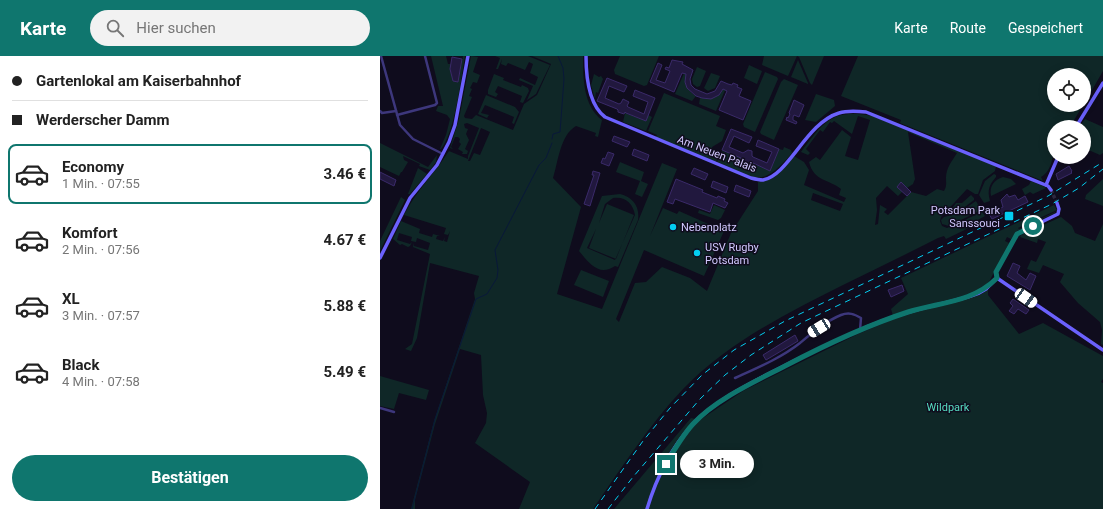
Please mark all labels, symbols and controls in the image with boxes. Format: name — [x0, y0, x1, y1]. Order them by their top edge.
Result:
search box — [90, 10, 370, 46]
text: Karte — [20, 17, 66, 40]
icon: search — [104, 17, 126, 39]
text: Hier suchen — [136, 19, 216, 37]
text: Karte — [894, 20, 928, 36]
text: Route — [950, 20, 986, 36]
text: Gespeichert — [1008, 20, 1083, 36]
map controls — [1047, 68, 1091, 164]
button: locate — [1047, 68, 1091, 112]
text: Gartenlokal am Kaiserbahnhof — [36, 72, 241, 90]
text: Werderscher Damm — [36, 111, 169, 129]
button: layers — [1047, 120, 1091, 164]
street label: Am Neuen Palais — [676, 133, 759, 175]
icon: car — [14, 156, 50, 192]
text: Economy — [62, 158, 124, 176]
text: 3.46 € — [323, 165, 366, 183]
text: 1 Min. · 07:55 — [62, 176, 140, 191]
place label: Potsdam Park Sanssouci — [931, 204, 1000, 230]
marker: Potsdam Park Sanssouci — [1003, 210, 1015, 222]
route start — [1024, 217, 1042, 235]
place label: Nebenplatz — [681, 221, 737, 234]
icon: car — [14, 222, 50, 258]
marker: Nebenplatz — [668, 222, 678, 232]
text: Komfort — [62, 224, 118, 242]
text: 4.67 € — [323, 231, 366, 249]
place label: USV Rugby Potsdam — [705, 241, 760, 267]
text: 2 Min. · 07:56 — [62, 242, 140, 257]
marker: USV Rugby Potsdam — [692, 248, 702, 258]
car — [1013, 286, 1039, 310]
icon: car — [14, 288, 50, 324]
text: XL — [62, 290, 80, 308]
text: 5.88 € — [323, 297, 366, 315]
text: 3 Min. · 07:57 — [62, 308, 140, 323]
car — [806, 317, 832, 339]
icon: car — [14, 354, 50, 390]
text: Black — [62, 356, 99, 374]
text: 5.49 € — [323, 363, 366, 381]
text: 4 Min. · 07:58 — [62, 374, 140, 389]
park label: Wildpark — [927, 401, 970, 414]
callout: 3 Min. — [680, 450, 754, 478]
button: Bestätigen — [12, 455, 368, 501]
route end — [657, 455, 675, 473]
text: 3 Min. — [699, 456, 735, 471]

